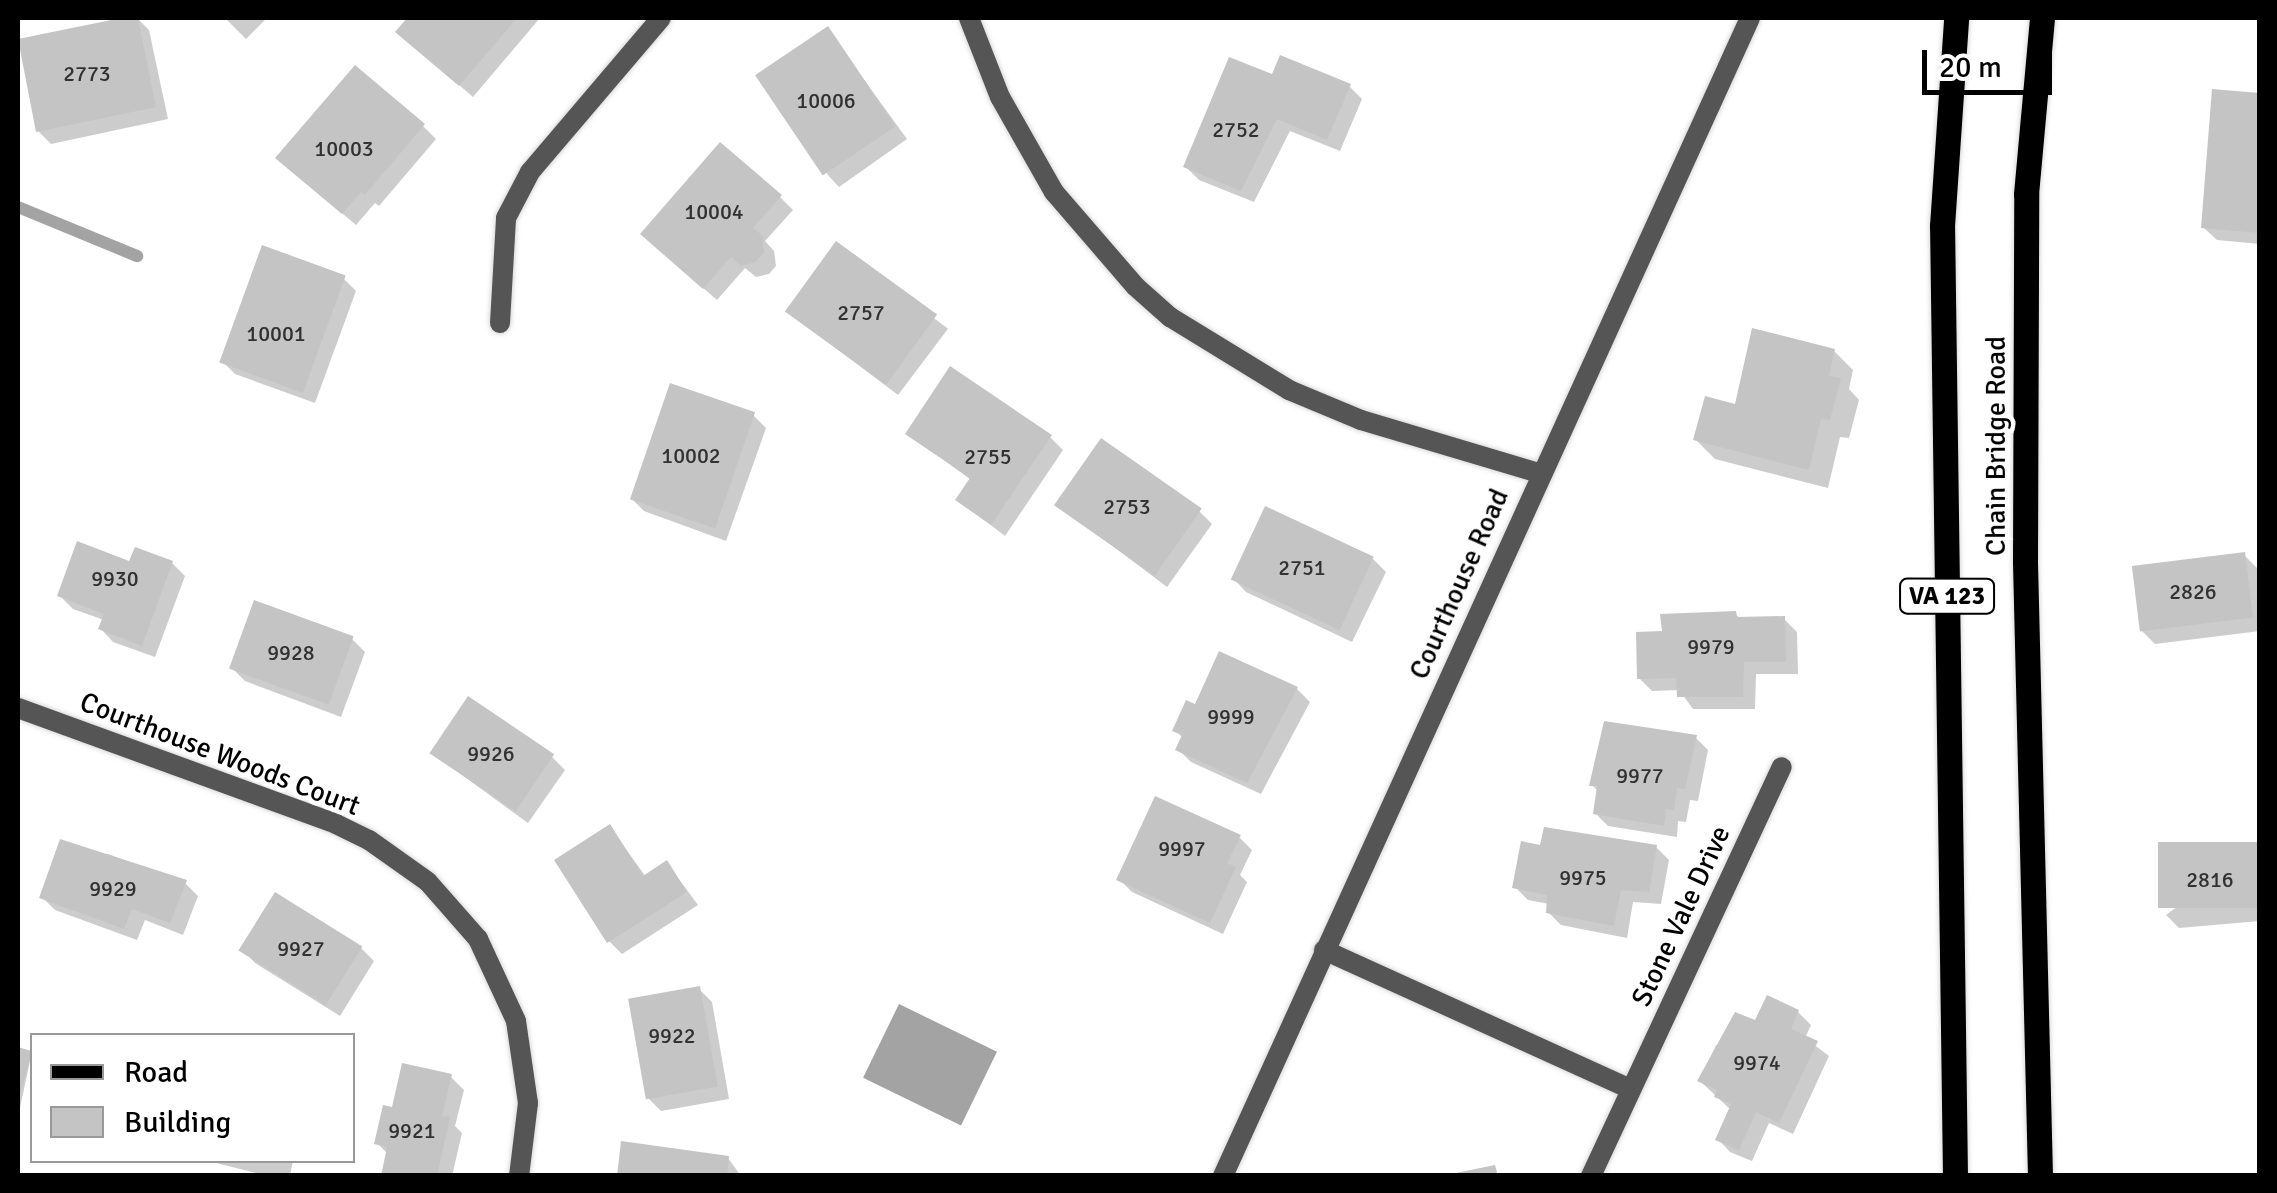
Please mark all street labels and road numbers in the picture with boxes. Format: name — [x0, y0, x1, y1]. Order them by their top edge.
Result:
street label: Chain Bridge Road — [1979, 336, 2013, 556]
street label: Courthouse Road — [1402, 484, 1516, 684]
road number: VA 123 — [1897, 576, 1997, 616]
street label: Courthouse Woods Court — [75, 685, 365, 823]
street label: Stone Vale Drive — [1625, 821, 1737, 1011]

